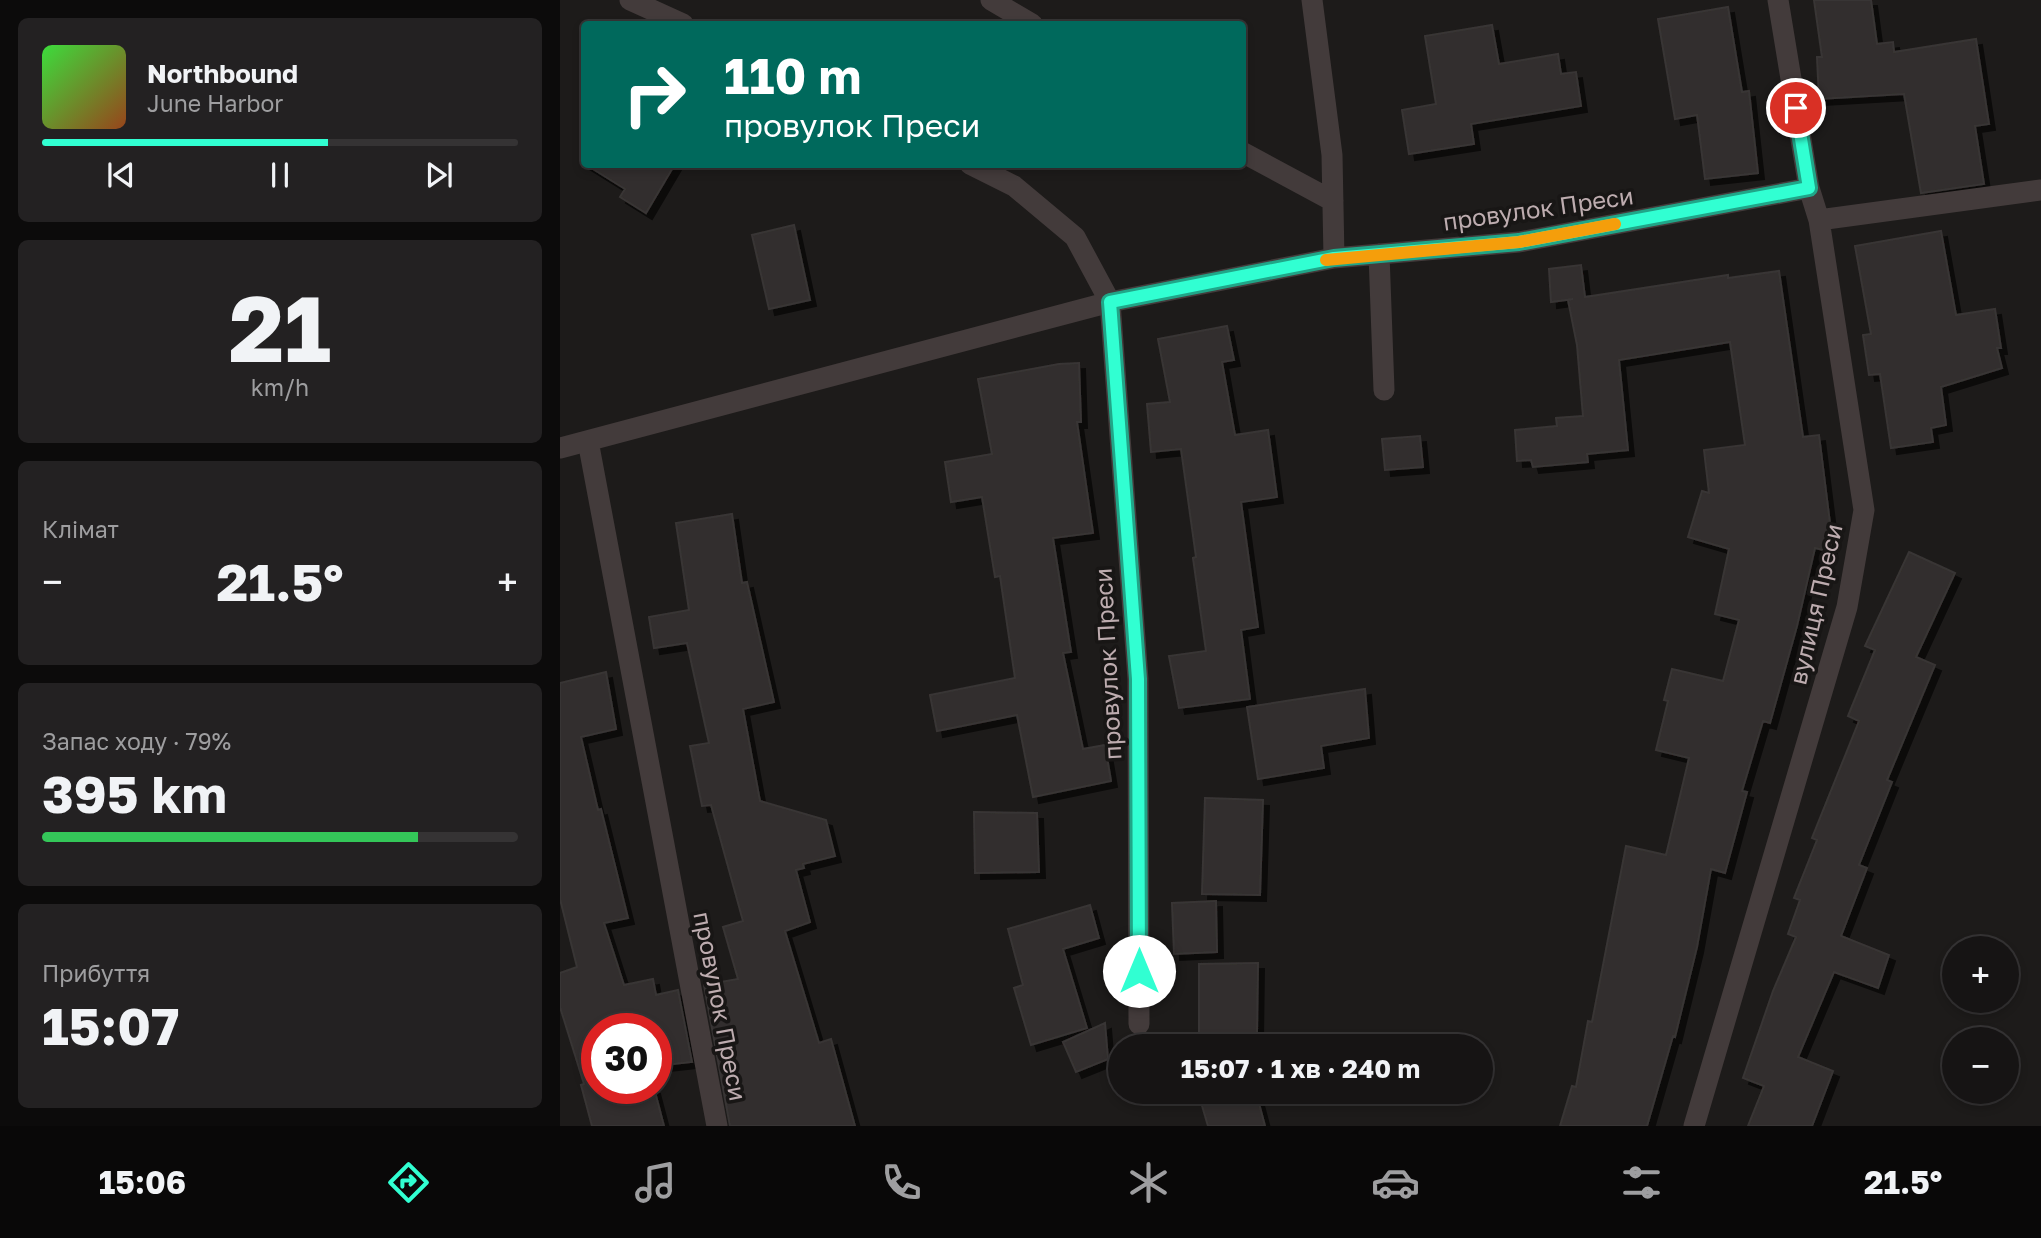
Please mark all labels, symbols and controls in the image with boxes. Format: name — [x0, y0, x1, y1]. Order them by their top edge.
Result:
text: 110 m — [724, 46, 861, 105]
icon: right — [609, 49, 700, 140]
text: Northbound — [147, 58, 298, 89]
pin — [1766, 78, 1826, 138]
text: June Harbor — [147, 89, 283, 117]
icon: arrive — [1777, 89, 1815, 127]
text: провулок Преси — [724, 106, 980, 144]
icon: previous — [102, 156, 140, 194]
icon: pause — [261, 156, 299, 194]
icon: next — [420, 156, 458, 194]
street label: провулок Преси — [1441, 180, 1635, 236]
text: 21 — [229, 273, 331, 382]
text: km/h — [251, 373, 309, 401]
text: Клімат — [42, 515, 119, 543]
street label: вулиця Преси — [1782, 521, 1848, 687]
text: 21.5° — [216, 550, 344, 612]
text: − — [42, 559, 63, 604]
text: + — [497, 559, 518, 604]
street label: провулок Преси — [1087, 567, 1127, 761]
text: Запас ходу · 79% — [42, 727, 231, 755]
text: 395 km — [42, 762, 227, 824]
street label: провулок Преси — [688, 909, 754, 1103]
position arrow — [1102, 934, 1176, 1008]
map controls — [1942, 936, 2019, 1104]
button: + — [1942, 936, 2019, 1013]
text: Прибуття — [42, 959, 150, 987]
text: 15:07 — [42, 994, 179, 1056]
speed limit sign: 30 — [581, 1013, 672, 1104]
button: − — [1942, 1027, 2019, 1104]
text: 15:07 · 1 хв · 240 m — [1181, 1053, 1420, 1084]
icon: directions — [384, 1158, 433, 1207]
icon: music — [631, 1158, 680, 1207]
icon: phone — [877, 1158, 926, 1207]
icon: climate — [1124, 1158, 1173, 1207]
icon: car — [1371, 1158, 1420, 1207]
icon: filters — [1617, 1158, 1666, 1207]
text: 15:06 — [99, 1163, 186, 1201]
text: 21.5° — [1864, 1163, 1942, 1201]

